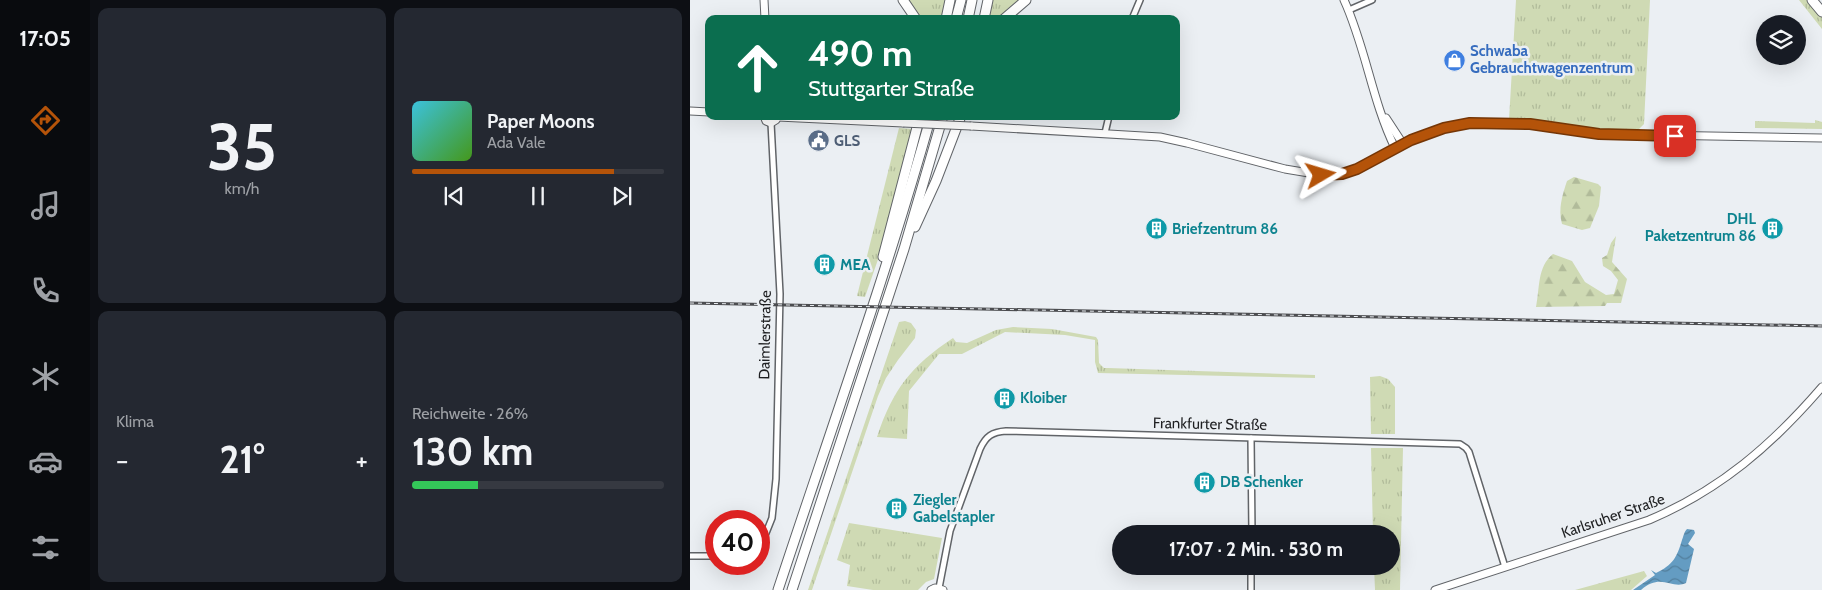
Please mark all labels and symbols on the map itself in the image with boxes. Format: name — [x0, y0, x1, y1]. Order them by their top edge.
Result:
place label: Schwaba Gebrauchtwagenzentrum — [1470, 42, 1633, 77]
shop icon: Schwaba Gebrauchtwagenzentrum — [1442, 48, 1466, 72]
pin — [1654, 115, 1696, 157]
public building icon: GLS — [806, 129, 830, 153]
place label: GLS — [834, 132, 860, 150]
position arrow — [1294, 148, 1346, 200]
place label: DHL Paketzentrum 86 — [1645, 210, 1756, 245]
building icon: DHL Paketzentrum 86 — [1760, 216, 1784, 240]
building icon: Briefzentrum 86 — [1144, 217, 1168, 241]
place label: Briefzentrum 86 — [1172, 220, 1278, 238]
building icon: MEA — [812, 253, 836, 277]
place label: MEA — [840, 256, 871, 274]
street label: Daimlerstraße — [755, 290, 775, 380]
building icon: Kloiber — [992, 386, 1016, 410]
place label: Kloiber — [1020, 389, 1067, 407]
street label: Frankfurter Straße — [1153, 414, 1268, 434]
building icon: DB Schenker — [1192, 470, 1216, 494]
place label: DB Schenker — [1220, 473, 1303, 491]
street label: Karlsruher Straße — [1559, 490, 1667, 542]
place label: Ziegler Gabelstapler — [913, 491, 995, 526]
building icon: Ziegler Gabelstapler — [885, 497, 909, 521]
speed limit sign: 40 — [705, 510, 770, 575]

